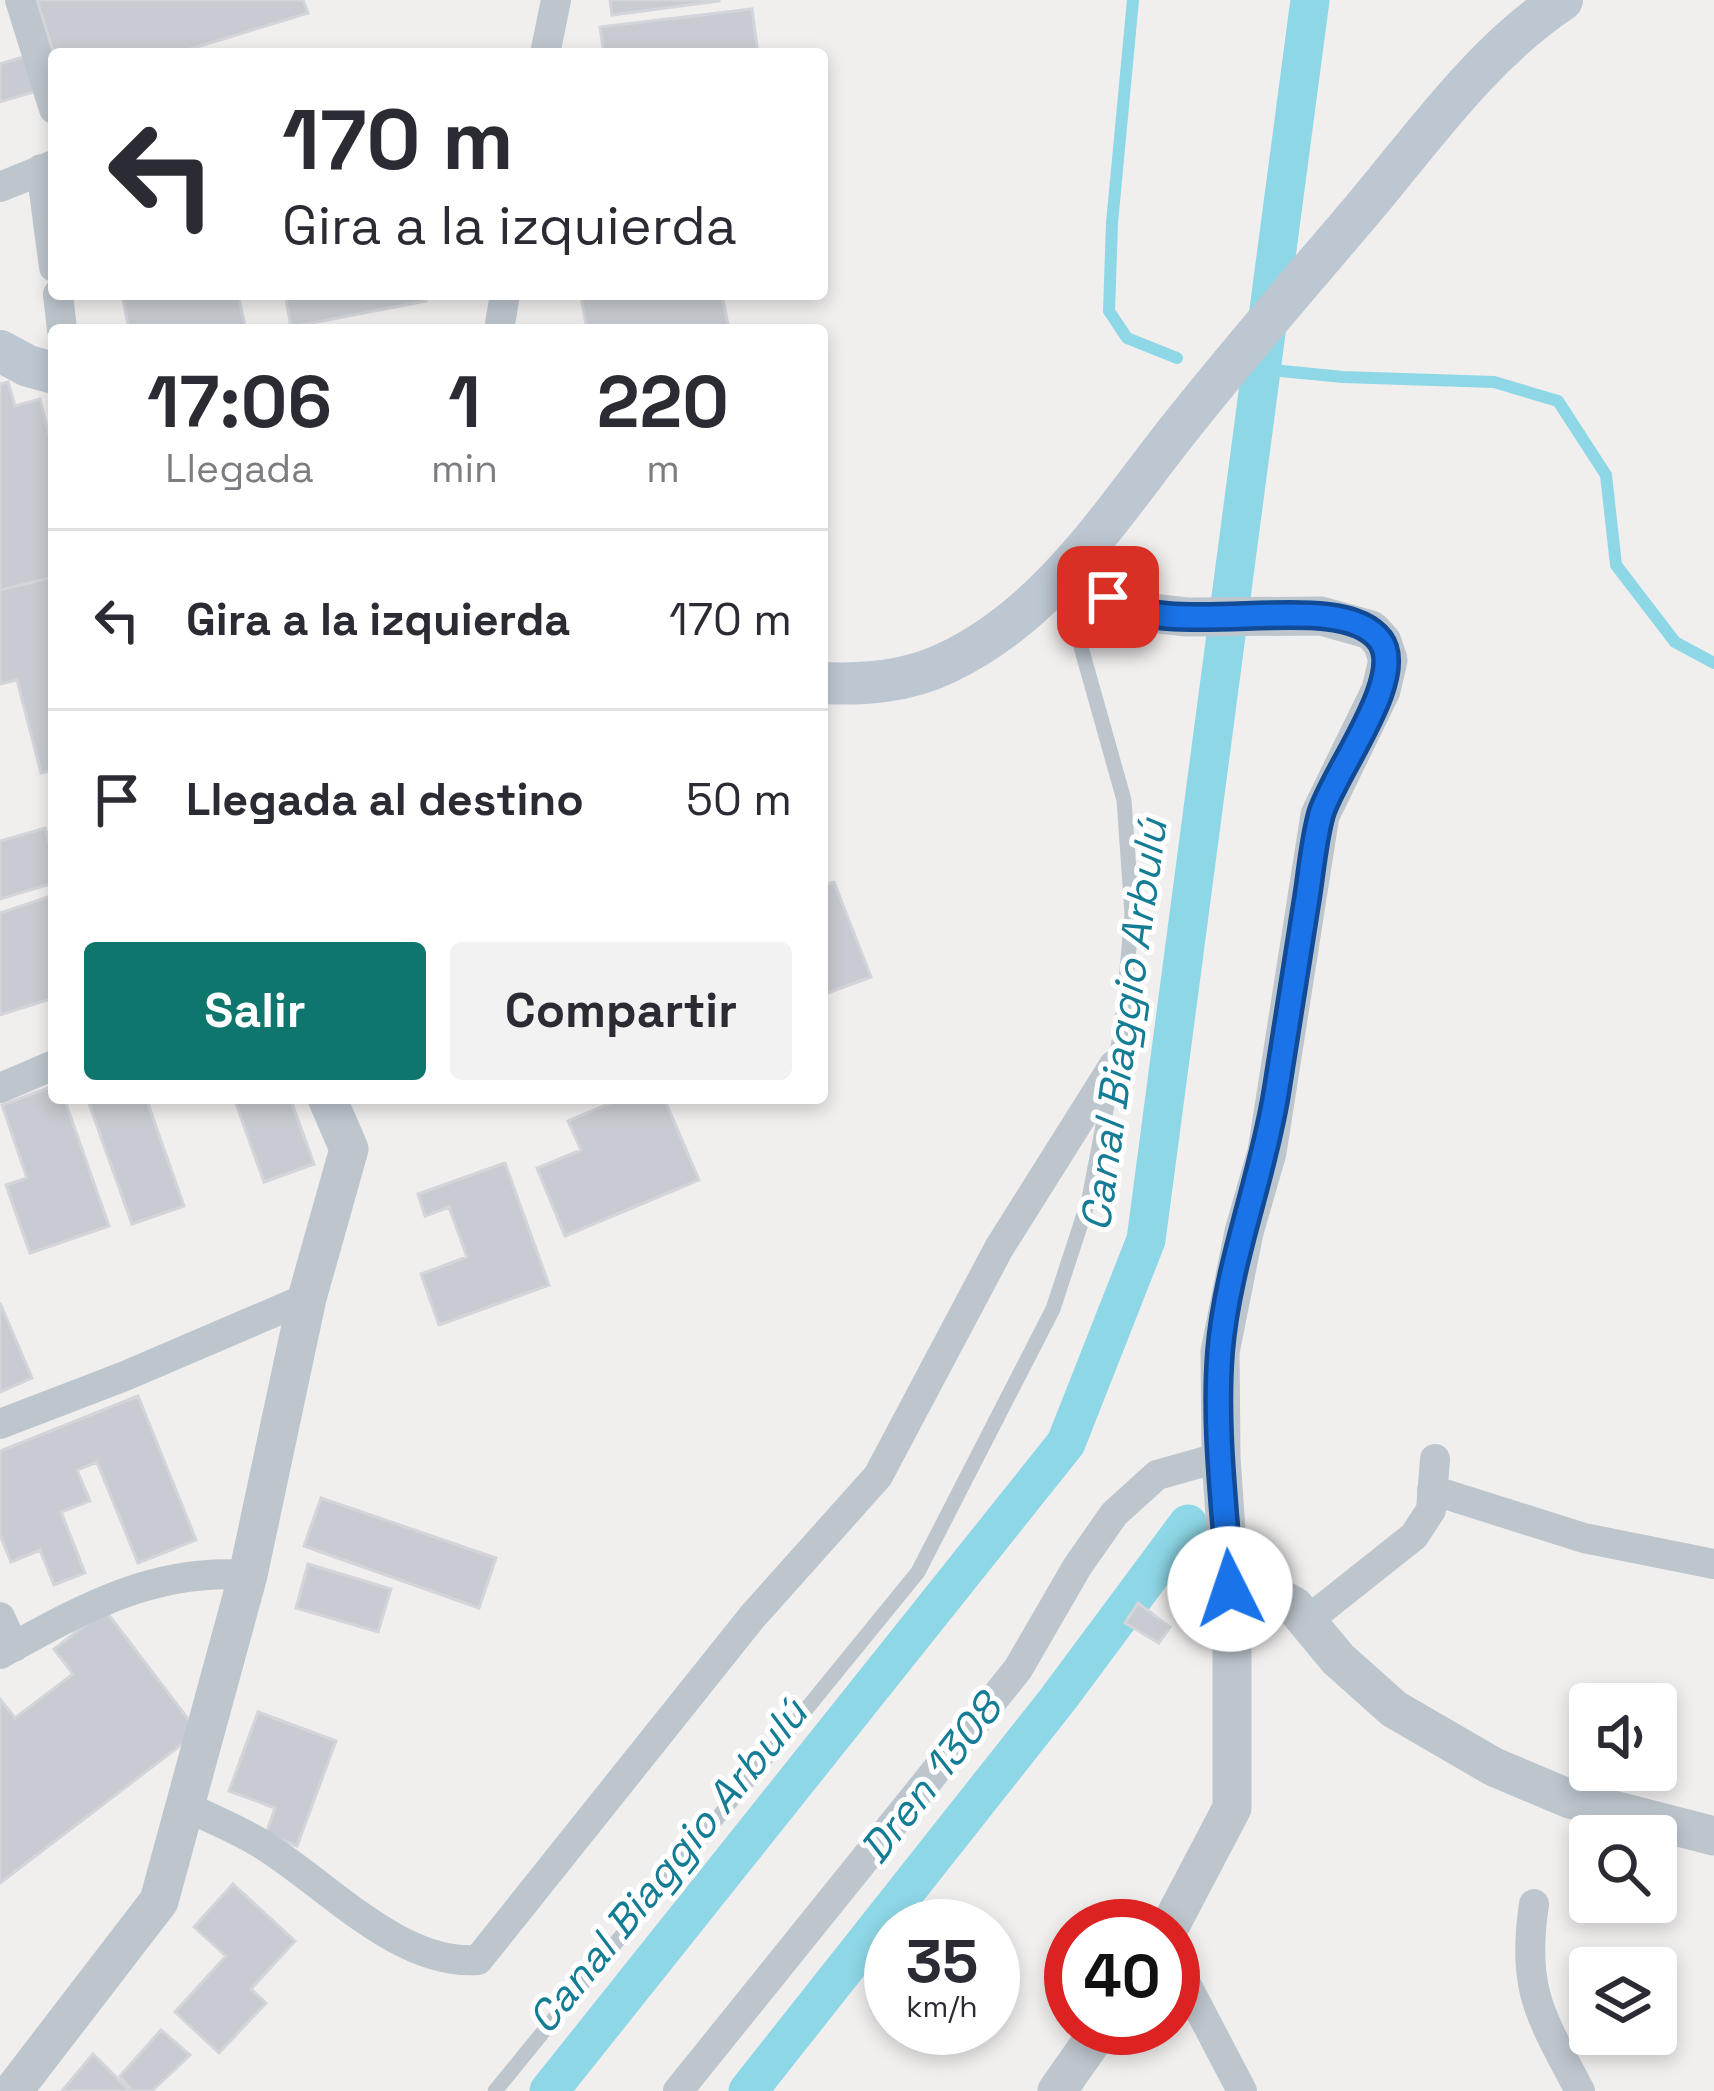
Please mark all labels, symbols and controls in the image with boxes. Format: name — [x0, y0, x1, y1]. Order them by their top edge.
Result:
text: 170 m — [282, 86, 514, 194]
icon: left — [84, 96, 240, 252]
text: Gira a la izquierda — [282, 191, 737, 260]
text: 17:06 — [147, 356, 332, 448]
text: 1 — [448, 356, 481, 448]
text: 220 — [597, 356, 729, 448]
text: Llegada — [165, 444, 314, 493]
text: min — [431, 444, 498, 493]
text: m — [646, 444, 680, 493]
pin — [1057, 546, 1159, 648]
icon: arrive — [1075, 564, 1141, 630]
icon: left — [84, 587, 150, 653]
text: Gira a la izquierda — [186, 591, 570, 648]
text: 170 m — [669, 591, 792, 648]
icon: arrive — [84, 767, 150, 833]
text: Llegada al destino — [186, 771, 584, 828]
text: 50 m — [686, 771, 792, 828]
water label: Canal Biaggio Arbulú — [1068, 814, 1179, 1234]
button: Salir — [84, 942, 426, 1080]
button: Compartir — [450, 942, 792, 1080]
position arrow — [1167, 1526, 1293, 1652]
water label: Dren 1308 — [848, 1680, 1015, 1874]
map controls — [1569, 1683, 1677, 2055]
button: sound — [1569, 1683, 1677, 1791]
water label: Canal Biaggio Arbulú — [516, 1687, 820, 2044]
button: search — [1569, 1815, 1677, 1923]
speed limit sign: 40 — [1044, 1899, 1200, 2055]
text: 35 — [906, 1923, 978, 2000]
button: layers — [1569, 1947, 1677, 2055]
text: km/h — [906, 1987, 978, 2026]

